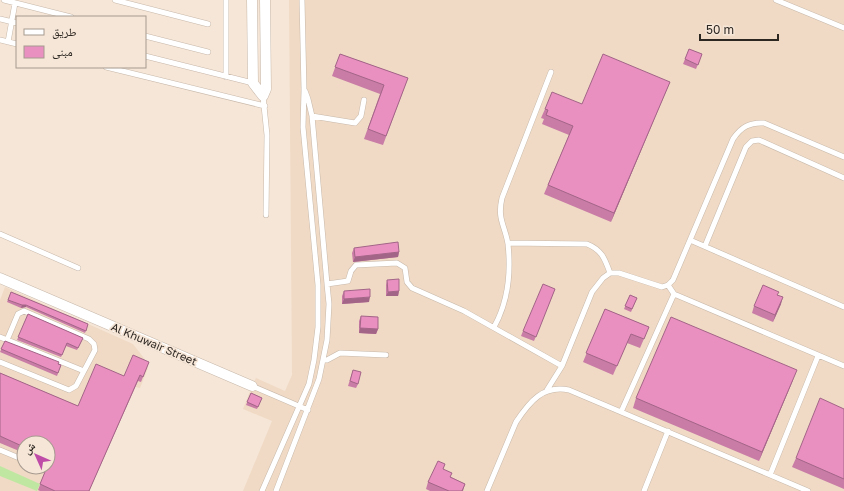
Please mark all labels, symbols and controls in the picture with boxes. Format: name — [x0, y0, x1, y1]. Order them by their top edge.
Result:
legend — [16, 16, 146, 68]
scale bar — [700, 16, 778, 42]
text: 50 m — [706, 22, 734, 37]
text: طريق — [52, 24, 77, 39]
text: مبنى — [52, 44, 73, 59]
street label: Al Khuwair Street — [109, 320, 199, 367]
north arrow — [16, 435, 56, 475]
text: ش — [20, 439, 39, 458]

